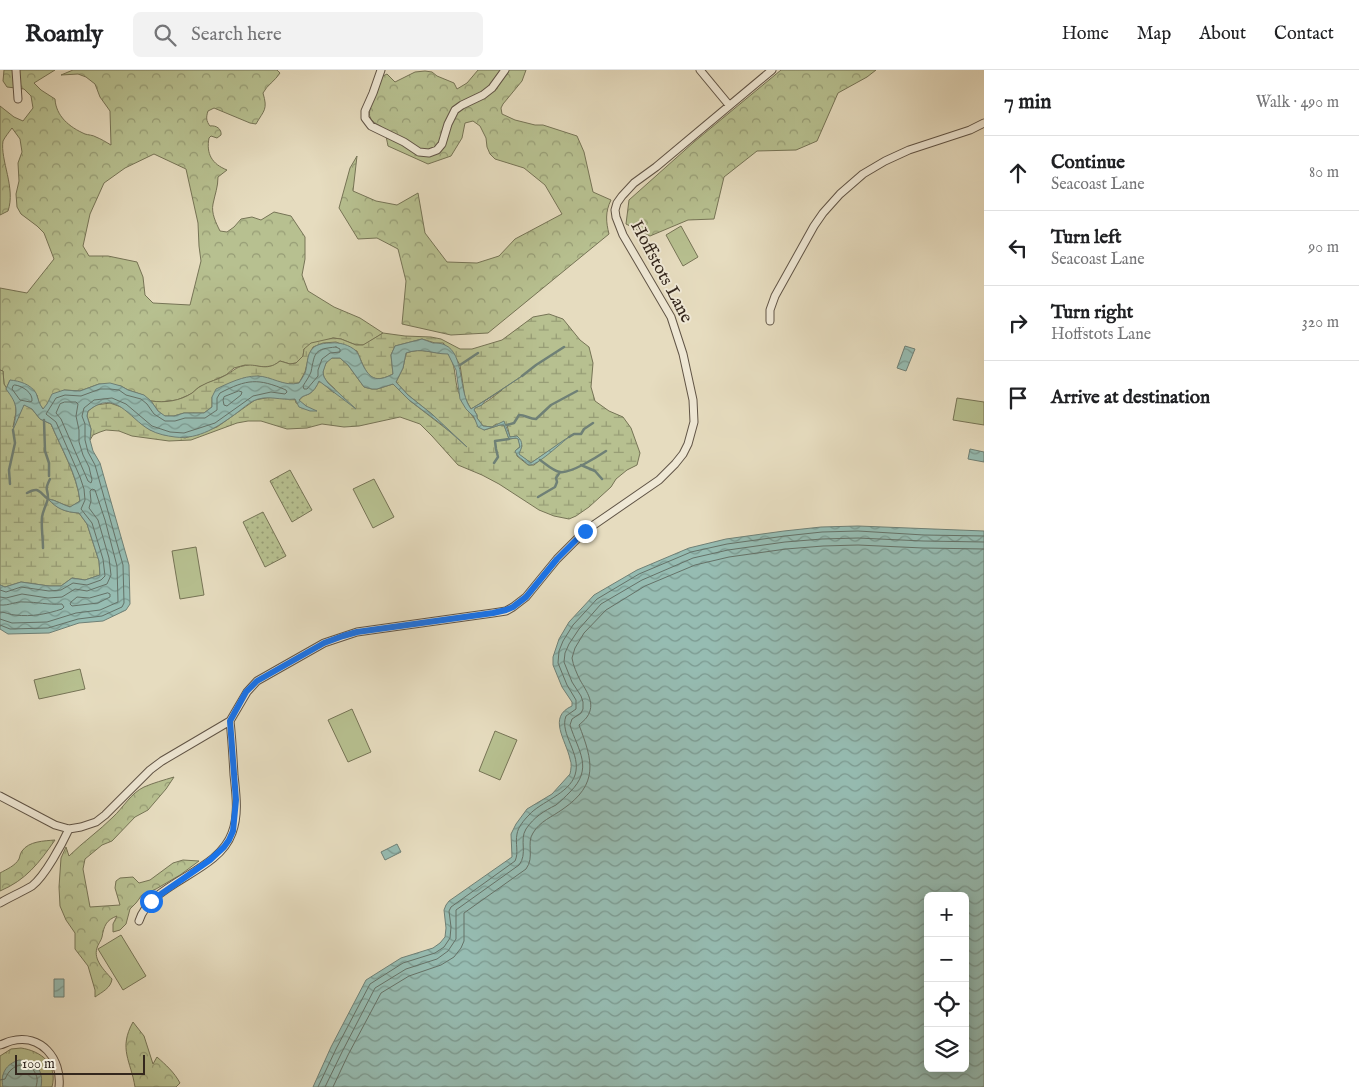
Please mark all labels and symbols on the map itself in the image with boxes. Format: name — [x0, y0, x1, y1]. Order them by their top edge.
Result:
street label: Hoffstots Lane — [624, 217, 698, 327]
route end — [574, 520, 597, 543]
route start — [140, 890, 163, 913]
scale bar — [15, 1052, 145, 1075]

